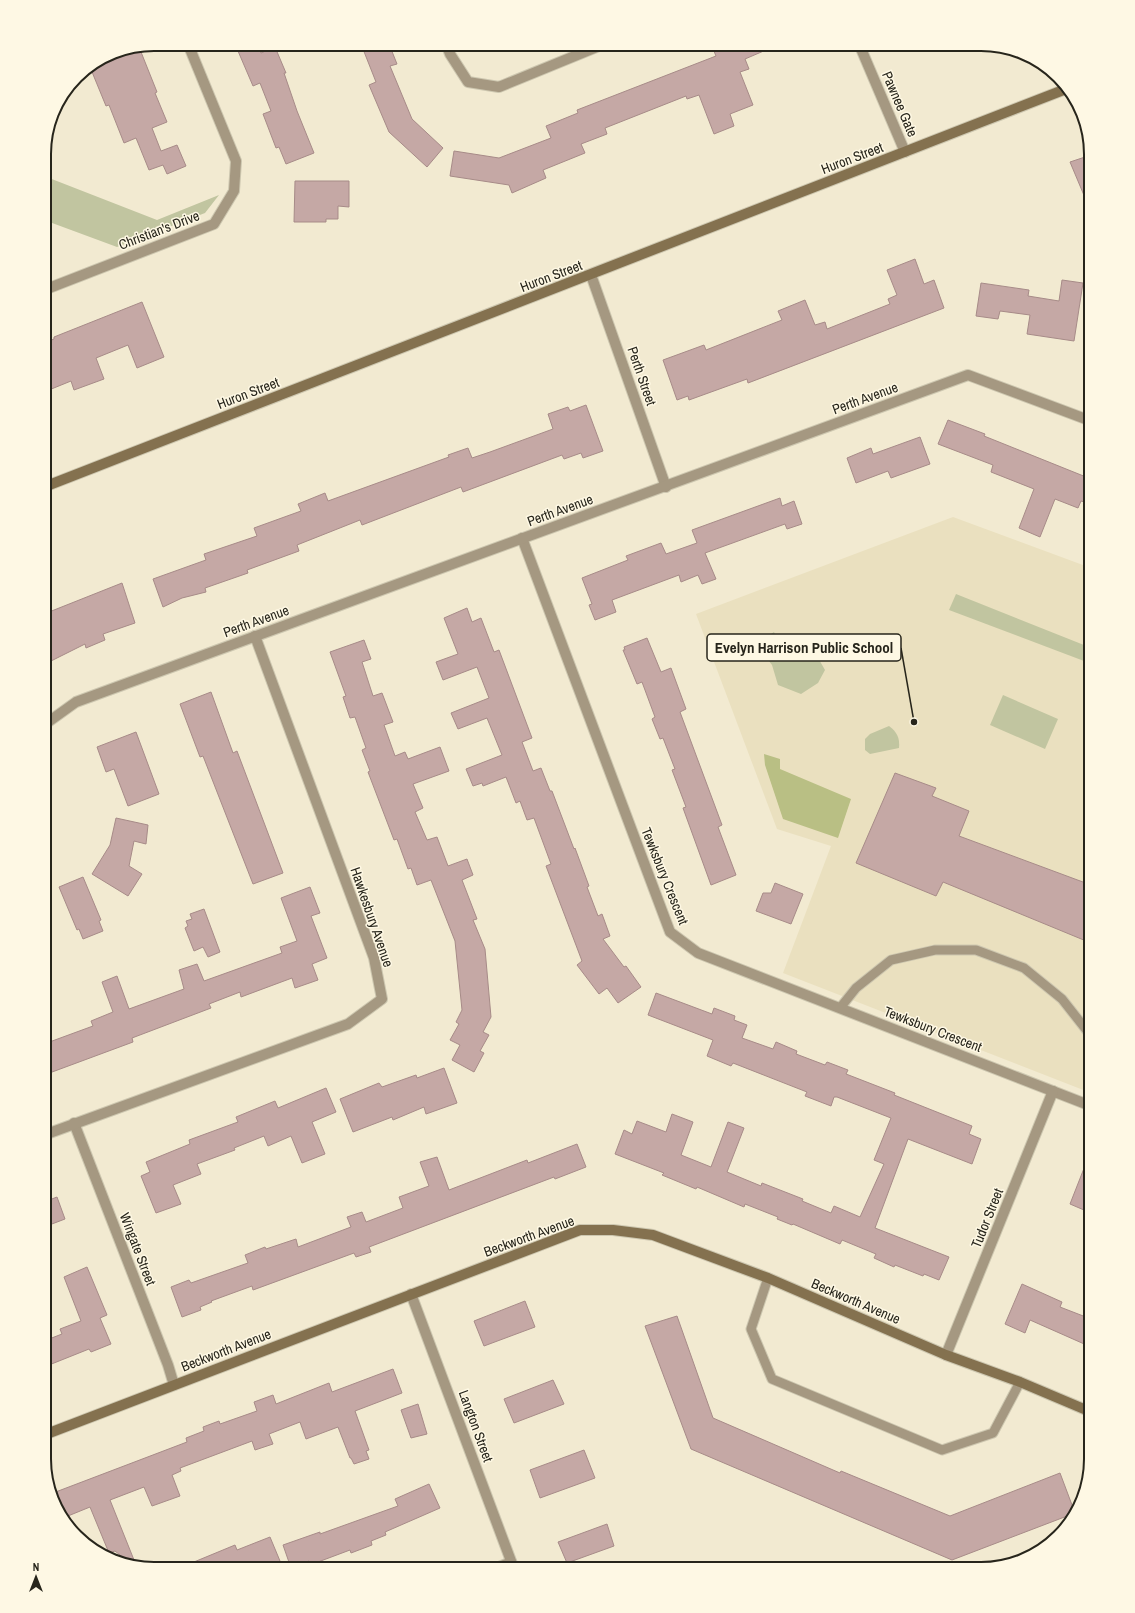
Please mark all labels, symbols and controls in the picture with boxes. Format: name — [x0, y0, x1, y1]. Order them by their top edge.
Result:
street label: Pawnee Gate — [878, 68, 922, 140]
street label: Huron Street — [818, 138, 886, 178]
street label: Christian's Drive — [116, 206, 202, 254]
street label: Huron Street — [517, 256, 585, 296]
street label: Perth Street — [624, 344, 660, 408]
street label: Huron Street — [214, 373, 282, 413]
street label: Perth Avenue — [830, 378, 900, 418]
street label: Perth Avenue — [525, 490, 595, 530]
street label: Perth Avenue — [221, 601, 291, 641]
callout: Evelyn Harrison Public School — [707, 634, 901, 661]
text: Evelyn Harrison Public School — [715, 637, 893, 658]
street label: Tewksbury Crescent — [637, 825, 693, 927]
street label: Hawkesbury Avenue — [346, 865, 398, 969]
street label: Tewksbury Crescent — [882, 1002, 984, 1056]
street label: Tudor Street — [967, 1185, 1007, 1251]
street label: Wingate Street — [116, 1210, 160, 1288]
street label: Beckworth Avenue — [481, 1211, 577, 1261]
street label: Beckworth Avenue — [809, 1274, 903, 1328]
street label: Beckworth Avenue — [178, 1325, 274, 1375]
street label: Langton Street — [455, 1388, 497, 1464]
north arrow — [16, 1557, 56, 1597]
text: N — [33, 1560, 39, 1574]

